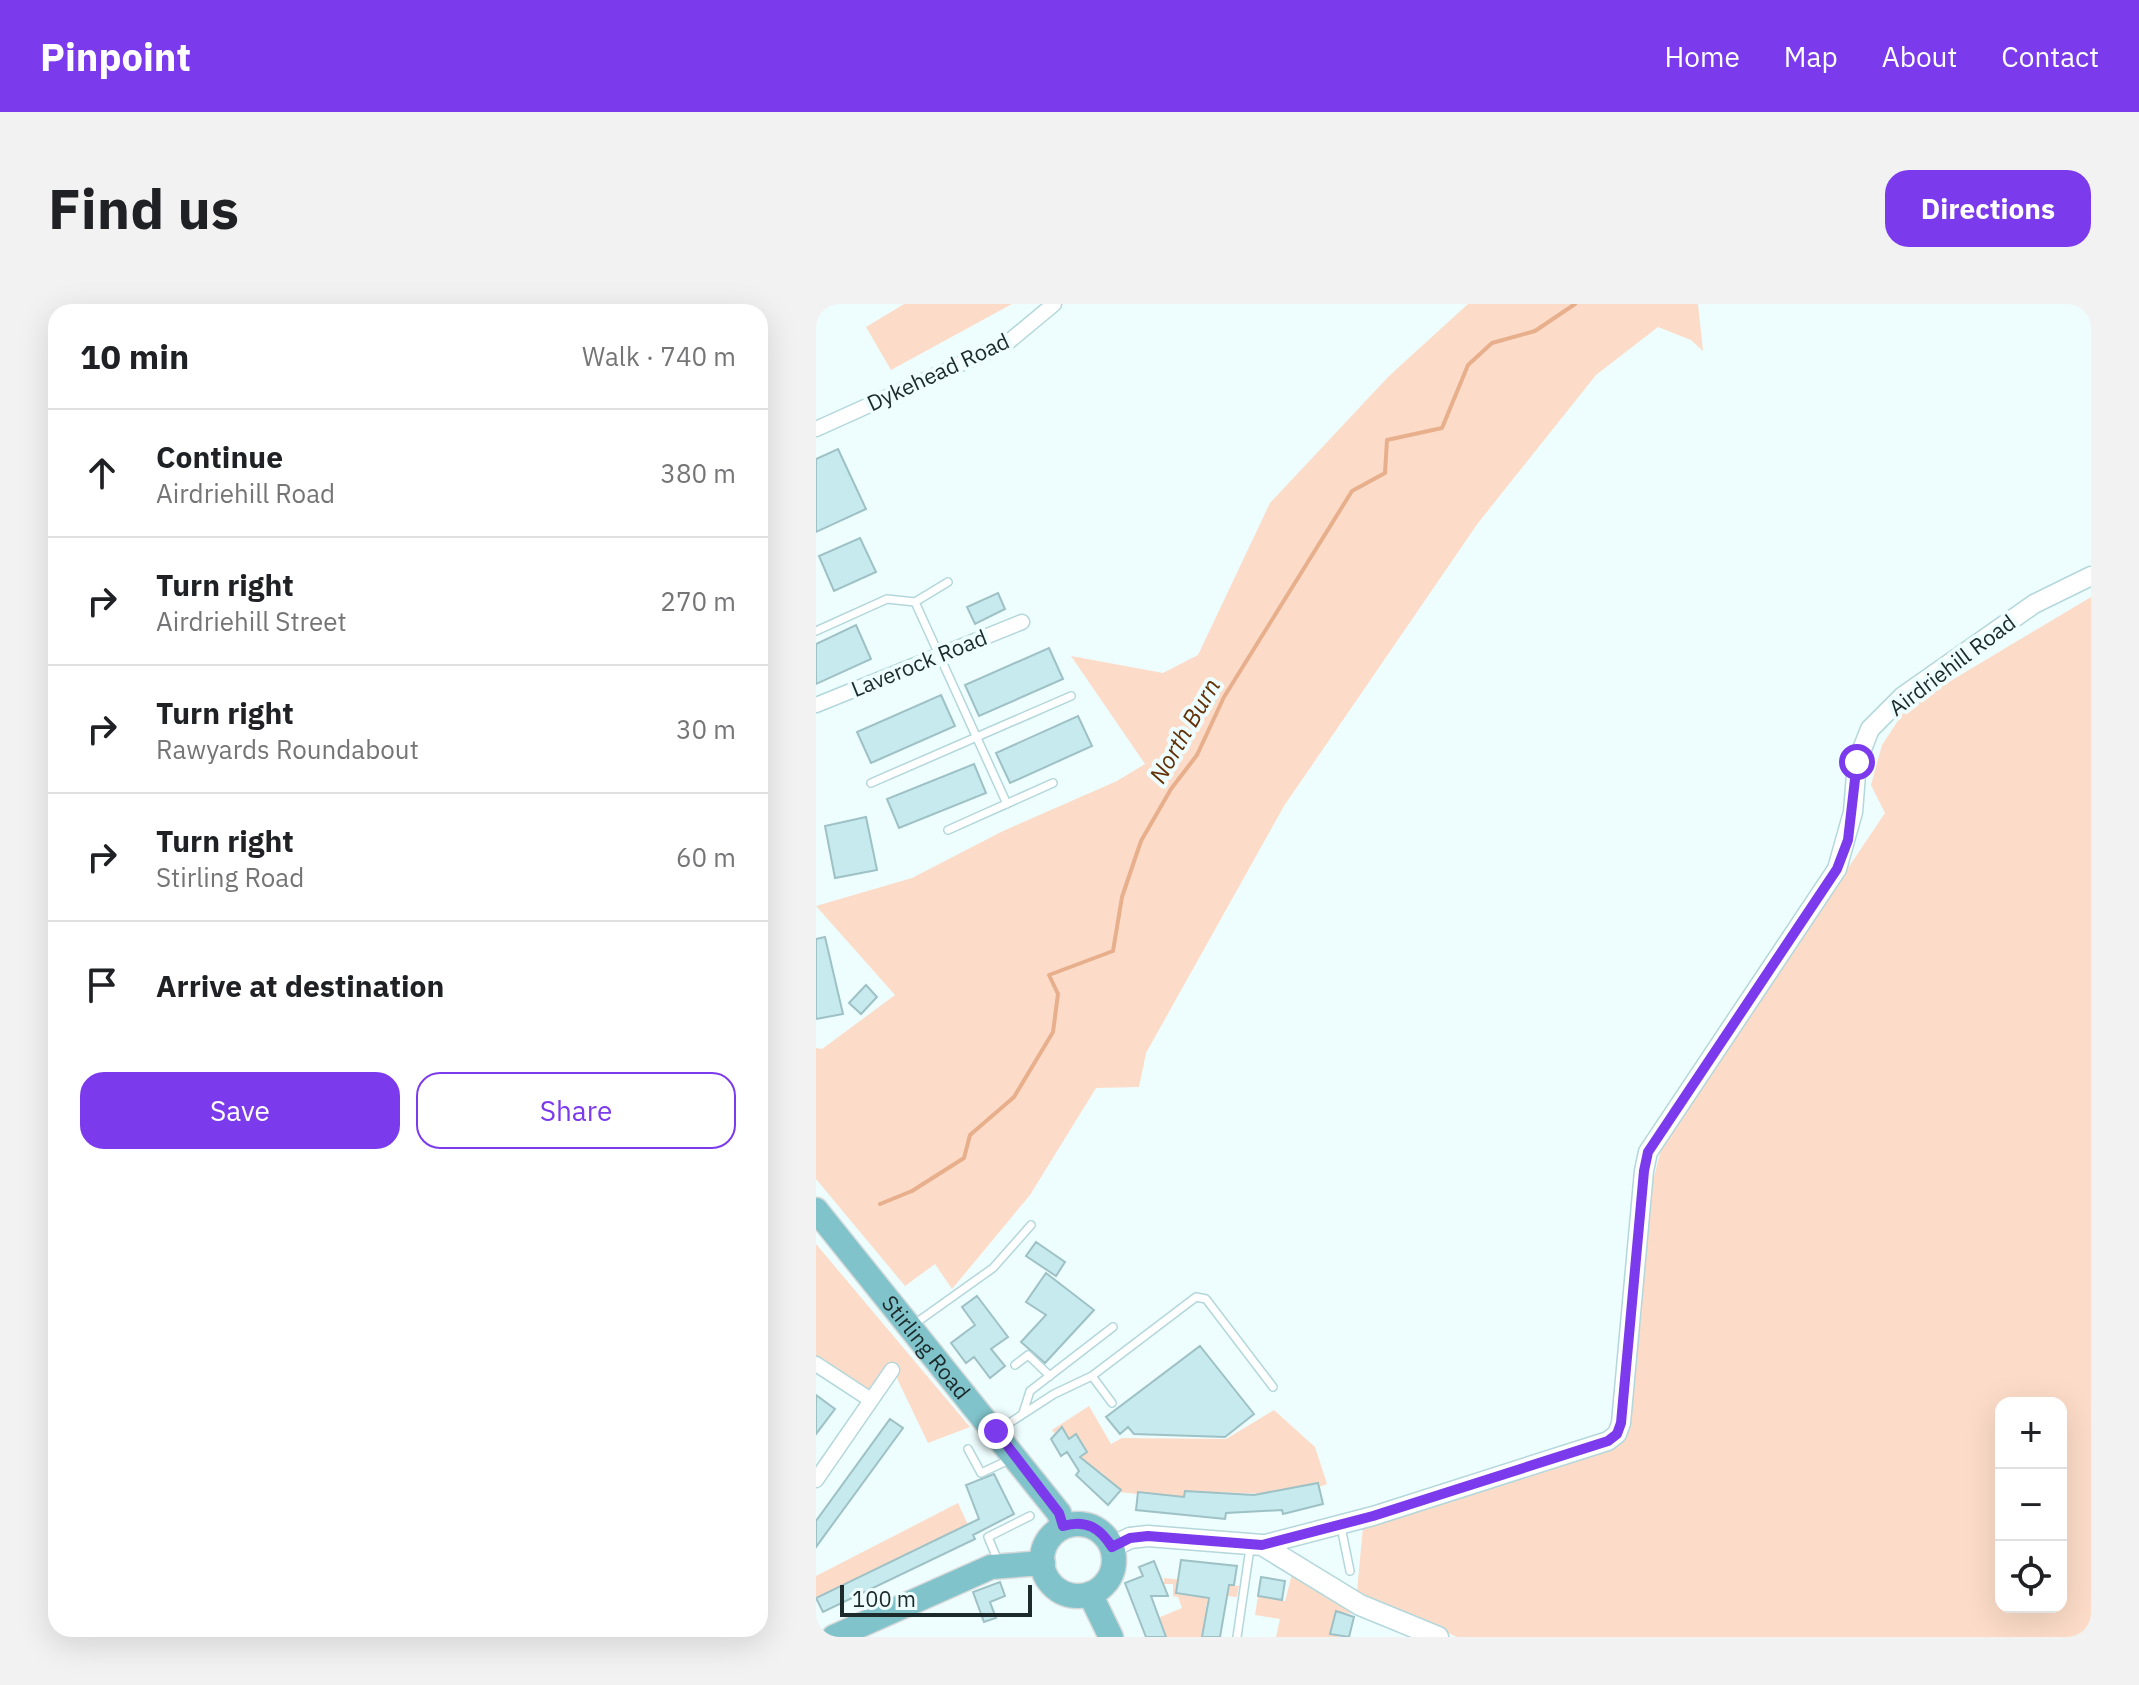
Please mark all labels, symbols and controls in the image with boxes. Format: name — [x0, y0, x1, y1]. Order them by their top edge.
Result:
text: Pinpoint — [40, 32, 191, 81]
text: Home — [1664, 38, 1740, 75]
text: Map — [1784, 38, 1838, 75]
text: About — [1882, 38, 1957, 75]
text: Contact — [2001, 38, 2099, 75]
button: Directions — [1885, 170, 2091, 247]
text: Find us — [48, 172, 239, 244]
street label: Dykehead Road — [862, 326, 1014, 417]
text: 10 min — [80, 334, 189, 378]
text: Walk · 740 m — [582, 339, 736, 373]
text: Continue — [156, 437, 283, 476]
icon: ahead — [80, 451, 124, 495]
text: 380 m — [660, 456, 736, 490]
text: Airdriehill Road — [156, 476, 335, 510]
text: Turn right — [156, 565, 294, 604]
icon: right — [80, 579, 124, 623]
text: 270 m — [660, 584, 736, 618]
text: Airdriehill Street — [156, 604, 347, 638]
street label: Airdriehill Road — [1882, 607, 2021, 722]
street label: Laverock Road — [847, 622, 991, 703]
water label: North Burn — [1141, 672, 1227, 789]
text: Turn right — [156, 693, 294, 732]
icon: right — [80, 707, 124, 751]
text: 30 m — [676, 712, 736, 746]
text: Rawyards Roundabout — [156, 732, 419, 766]
route start — [1839, 744, 1875, 780]
text: Turn right — [156, 821, 294, 860]
icon: right — [80, 835, 124, 879]
text: 60 m — [676, 840, 736, 874]
text: Stirling Road — [156, 860, 304, 894]
icon: arrive — [80, 963, 124, 1007]
text: Arrive at destination — [156, 966, 444, 1005]
button: Save — [80, 1072, 400, 1149]
button: Share — [416, 1072, 736, 1149]
street label: Stirling Road — [876, 1289, 977, 1405]
map controls — [1995, 1397, 2067, 1613]
button: + — [1995, 1397, 2067, 1469]
route end — [978, 1413, 1014, 1449]
button: − — [1995, 1469, 2067, 1541]
button: locate — [1995, 1541, 2067, 1613]
scale bar — [840, 1581, 1032, 1617]
text: 100 m — [852, 1584, 916, 1613]

